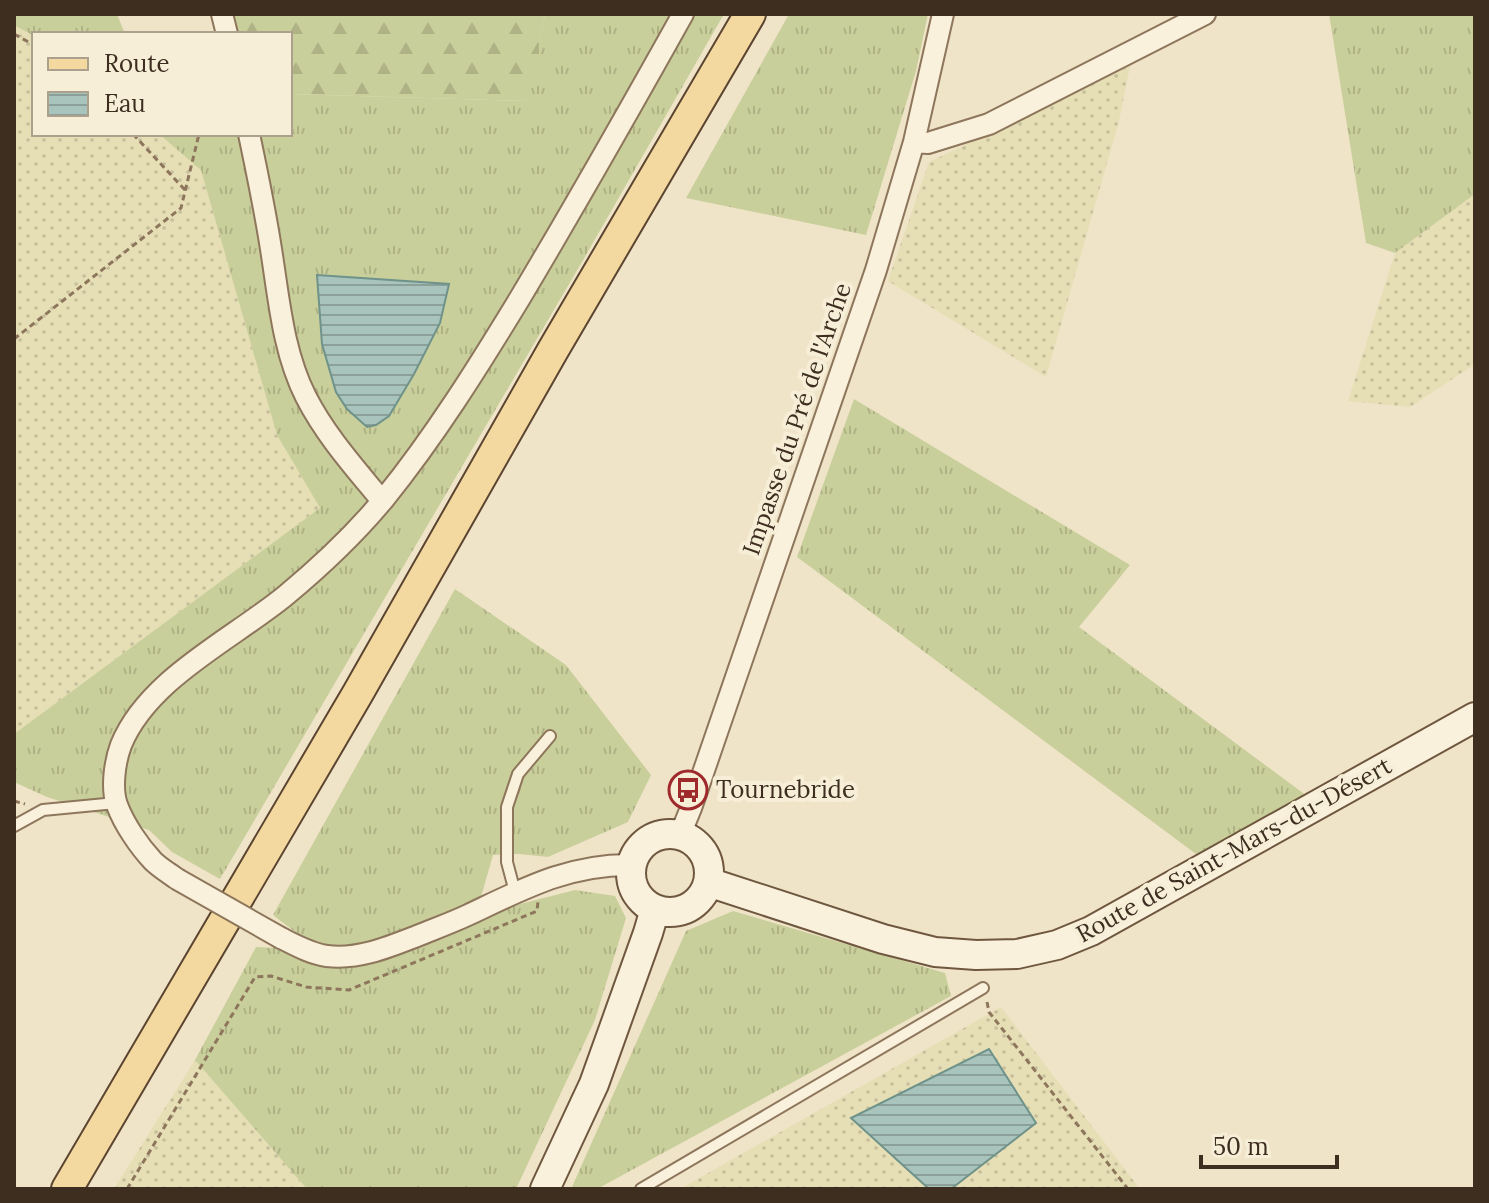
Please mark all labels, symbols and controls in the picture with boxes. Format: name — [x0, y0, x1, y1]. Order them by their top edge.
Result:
legend — [32, 32, 292, 136]
text: Route — [104, 48, 170, 79]
text: Eau — [104, 88, 146, 119]
street label: Impasse du Pré de l'Arche — [735, 279, 858, 559]
street label: Route de Saint-Mars-du-Désert — [1071, 749, 1398, 949]
bus stop icon: Tournebride — [667, 769, 709, 811]
place label: Tournebride — [716, 774, 855, 805]
scale bar — [1201, 1119, 1337, 1169]
text: 50 m — [1213, 1131, 1269, 1162]

